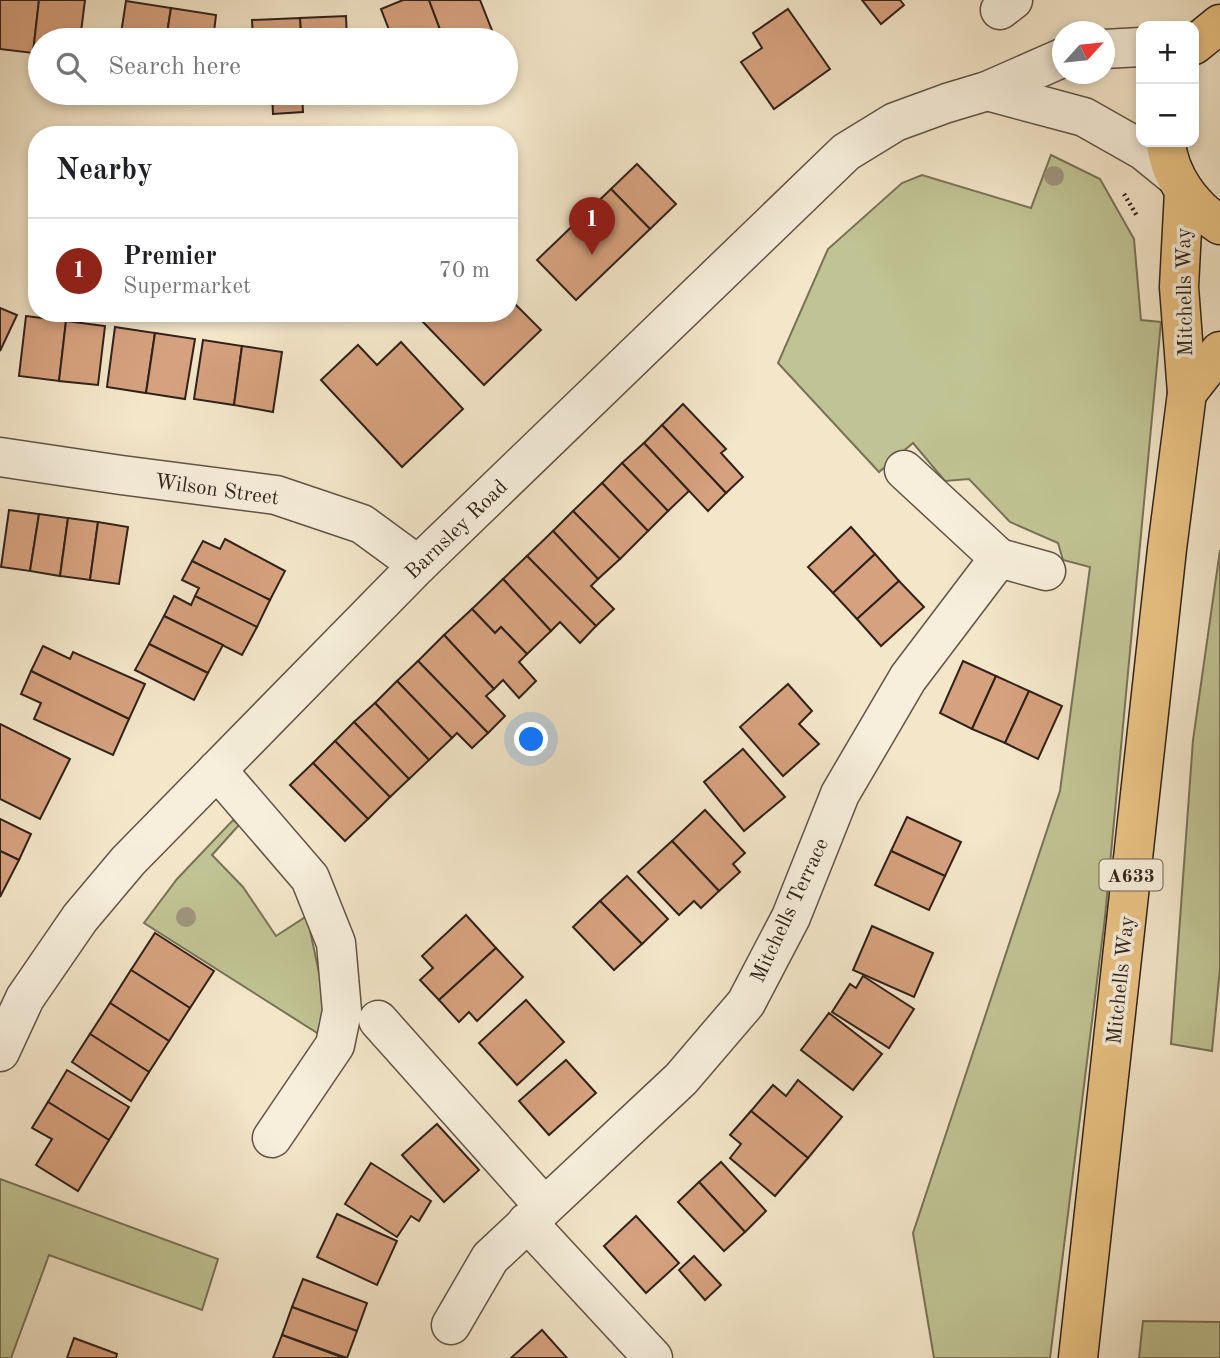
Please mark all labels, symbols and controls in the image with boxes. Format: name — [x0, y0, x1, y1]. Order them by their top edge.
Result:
north arrow — [1052, 21, 1115, 84]
map controls — [1136, 21, 1199, 147]
button: + — [1136, 21, 1199, 84]
search box — [28, 28, 518, 105]
icon: search — [52, 48, 90, 86]
text: Search here — [108, 54, 241, 80]
button: − — [1136, 84, 1199, 147]
text: Nearby — [56, 156, 153, 186]
pin: 1 — [569, 197, 615, 255]
street label: Mitchells Way — [1174, 227, 1197, 357]
text: Premier — [123, 244, 217, 270]
text: 1 — [72, 259, 86, 282]
text: 70 m — [439, 259, 490, 282]
text: Supermarket — [123, 275, 251, 298]
street label: Wilson Street — [153, 471, 280, 510]
street label: Barnsley Road — [402, 476, 512, 584]
your location — [514, 722, 548, 756]
street label: Mitchells Terrace — [748, 835, 833, 986]
road number: A633 — [1100, 860, 1162, 890]
street label: Mitchells Way — [1104, 915, 1139, 1045]

